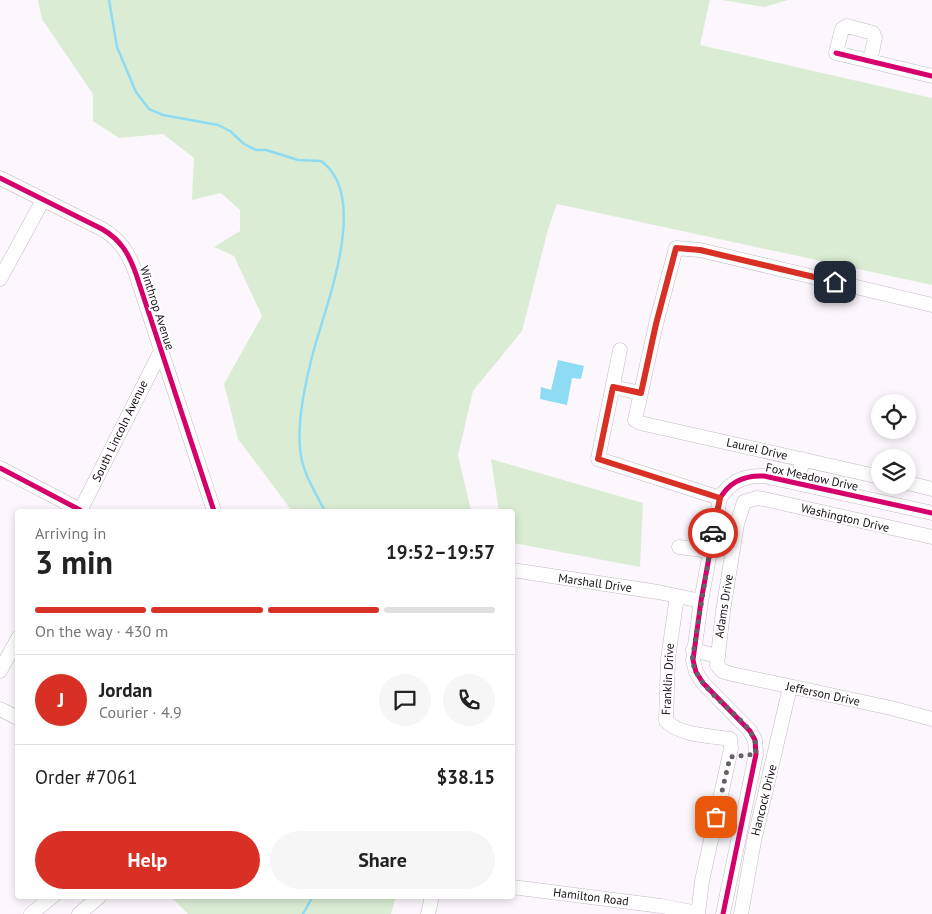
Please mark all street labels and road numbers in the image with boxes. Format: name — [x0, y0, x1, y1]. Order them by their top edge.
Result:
street label: Winthrop Avenue — [137, 264, 178, 352]
street label: South Lincoln Avenue — [88, 378, 151, 484]
street label: Laurel Drive — [725, 434, 789, 463]
street label: Fox Meadow Drive — [764, 459, 860, 494]
street label: Washington Drive — [799, 500, 891, 535]
street label: Marshall Drive — [557, 570, 633, 595]
street label: Adams Drive — [711, 573, 736, 639]
street label: Franklin Drive — [658, 643, 677, 715]
street label: Jefferson Drive — [784, 678, 862, 709]
street label: Hancock Drive — [747, 763, 780, 837]
street label: Hamilton Road — [552, 884, 630, 909]

